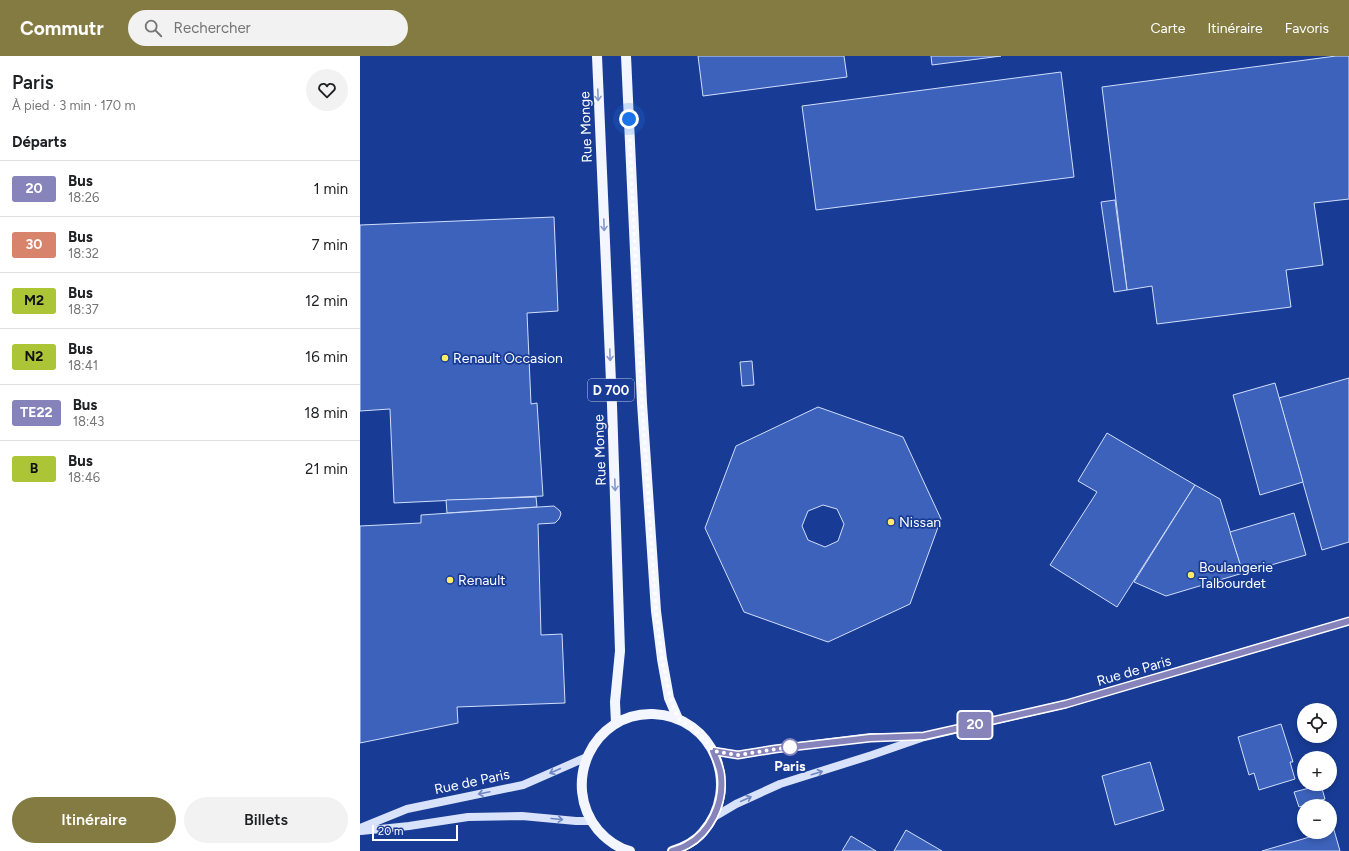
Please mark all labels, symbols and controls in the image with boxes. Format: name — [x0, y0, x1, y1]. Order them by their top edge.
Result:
search box — [128, 10, 408, 46]
text: Commutr — [20, 17, 104, 40]
icon: search — [142, 17, 164, 39]
text: Rechercher — [174, 19, 251, 37]
text: Carte — [1151, 20, 1185, 37]
text: Itinéraire — [1207, 20, 1263, 37]
text: Favoris — [1285, 20, 1329, 37]
button: heart — [306, 69, 348, 111]
text: Paris — [12, 71, 54, 94]
one-way arrow — [595, 88, 602, 101]
street label: Rue Monge — [576, 91, 596, 163]
text: À pied · 3 min · 170 m — [12, 98, 135, 113]
your location — [619, 109, 639, 129]
text: Départs — [12, 133, 67, 151]
text: Bus — [68, 172, 93, 190]
text: 20 — [25, 180, 43, 197]
text: 1 min — [313, 180, 348, 198]
text: 18:26 — [68, 190, 99, 205]
one-way arrow — [600, 218, 608, 231]
text: Bus — [68, 228, 93, 246]
text: 30 — [26, 236, 42, 253]
text: 7 min — [312, 236, 348, 254]
text: 18:32 — [68, 246, 99, 261]
text: Bus — [68, 284, 93, 302]
text: M2 — [24, 292, 44, 309]
text: 12 min — [305, 292, 348, 310]
text: 18:37 — [68, 302, 99, 317]
text: Bus — [68, 340, 93, 358]
text: N2 — [25, 348, 43, 365]
text: 16 min — [305, 348, 348, 366]
one-way arrow — [606, 348, 613, 361]
place label: Renault Occasion — [453, 350, 563, 367]
marker: Renault Occasion — [440, 353, 450, 363]
text: 18:41 — [68, 358, 98, 373]
road number: D 700 — [588, 379, 634, 401]
text: Bus — [73, 396, 97, 414]
text: TE22 — [20, 404, 53, 421]
text: 18 min — [304, 404, 348, 422]
text: 18:43 — [73, 414, 104, 429]
street label: Rue Monge — [590, 414, 610, 486]
text: Bus — [68, 452, 93, 470]
text: B — [30, 460, 38, 477]
text: 21 min — [305, 460, 348, 478]
text: 18:46 — [68, 470, 100, 485]
one-way arrow — [611, 478, 618, 491]
place label: Nissan — [899, 514, 941, 531]
marker: Nissan — [886, 517, 896, 527]
place label: Boulangerie Talbourdet — [1199, 559, 1273, 592]
marker: Boulangerie Talbourdet — [1186, 570, 1196, 580]
place label: Renault — [458, 572, 506, 589]
marker: Renault — [445, 575, 455, 585]
street label: Rue de Paris — [1095, 652, 1173, 690]
map controls — [1297, 703, 1337, 839]
button: locate — [1297, 703, 1337, 743]
line badge: 20 — [957, 712, 993, 738]
text: 20 — [966, 716, 984, 733]
marker: Paris — [781, 738, 799, 756]
button: + — [1297, 751, 1337, 791]
place label: Paris — [774, 758, 806, 775]
street label: Rue de Paris — [433, 766, 511, 798]
one-way arrow — [549, 768, 561, 775]
one-way arrow — [810, 769, 823, 776]
one-way arrow — [478, 789, 491, 797]
one-way arrow — [740, 795, 752, 803]
button: Itinéraire — [12, 797, 176, 843]
button: Billets — [184, 797, 348, 843]
button: − — [1297, 799, 1337, 839]
one-way arrow — [550, 815, 563, 822]
scale bar — [372, 823, 458, 842]
text: 20 m — [378, 825, 403, 838]

